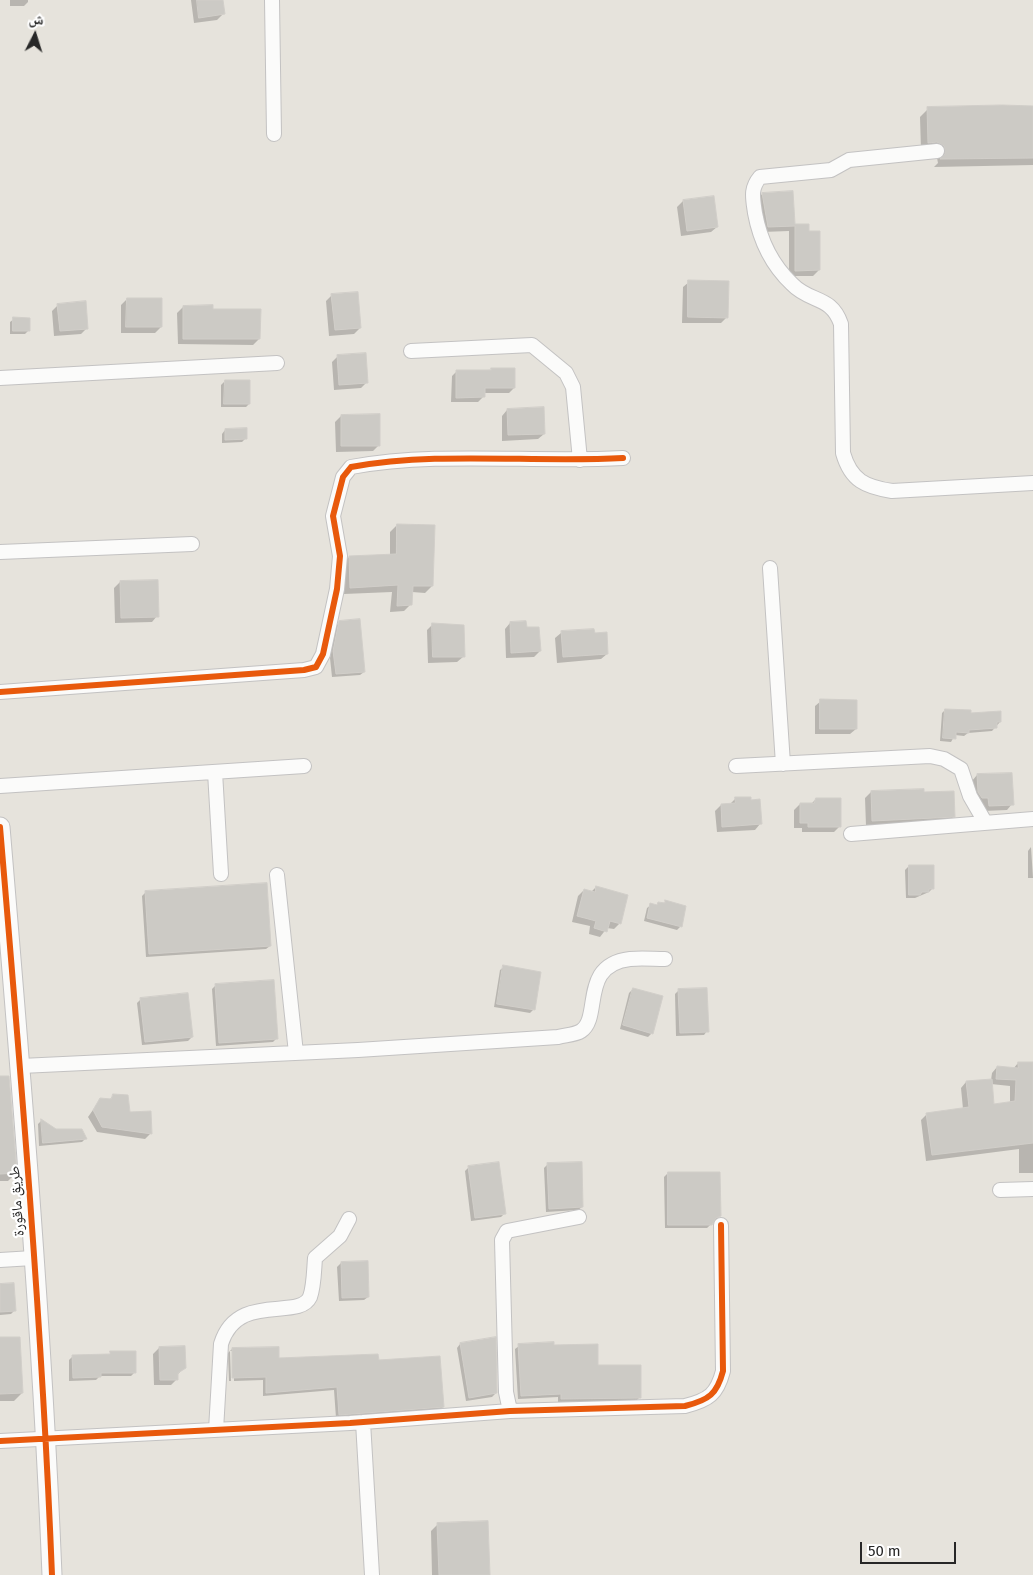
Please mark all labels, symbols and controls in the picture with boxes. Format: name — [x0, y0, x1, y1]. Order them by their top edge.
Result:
north arrow — [10, 10, 60, 60]
text: ش — [28, 10, 44, 29]
street label: طريق ماقورة — [6, 1165, 28, 1237]
scale bar — [863, 1532, 959, 1564]
text: 50 m — [868, 1542, 901, 1560]

